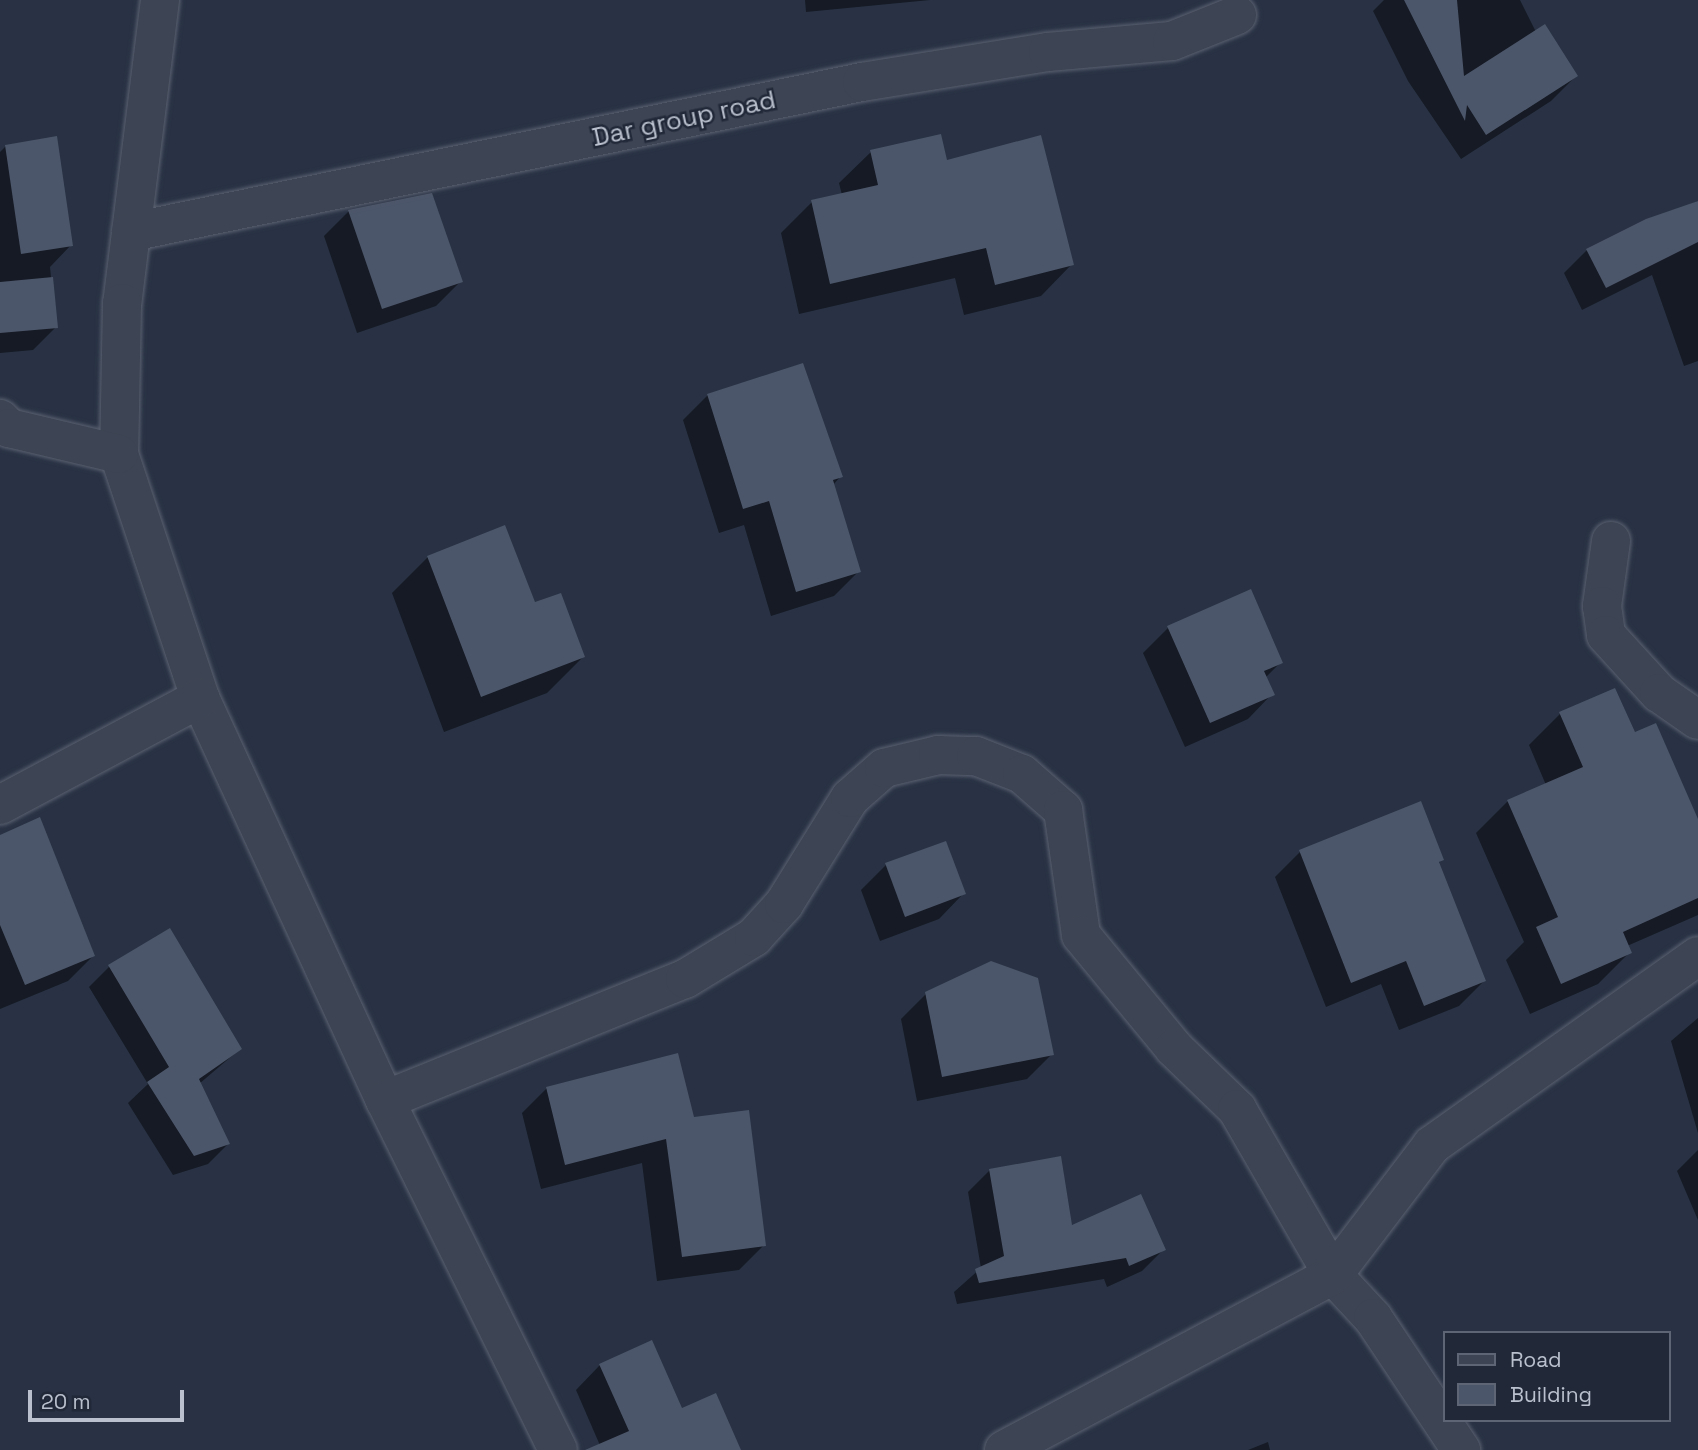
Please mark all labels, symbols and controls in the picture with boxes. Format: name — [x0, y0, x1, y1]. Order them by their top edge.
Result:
street label: Dar group road — [589, 84, 779, 154]
legend — [1442, 1331, 1670, 1422]
text: Road — [1510, 1346, 1562, 1373]
scale bar — [32, 1376, 187, 1420]
text: Building — [1510, 1381, 1592, 1408]
text: 20 m — [41, 1388, 91, 1415]

